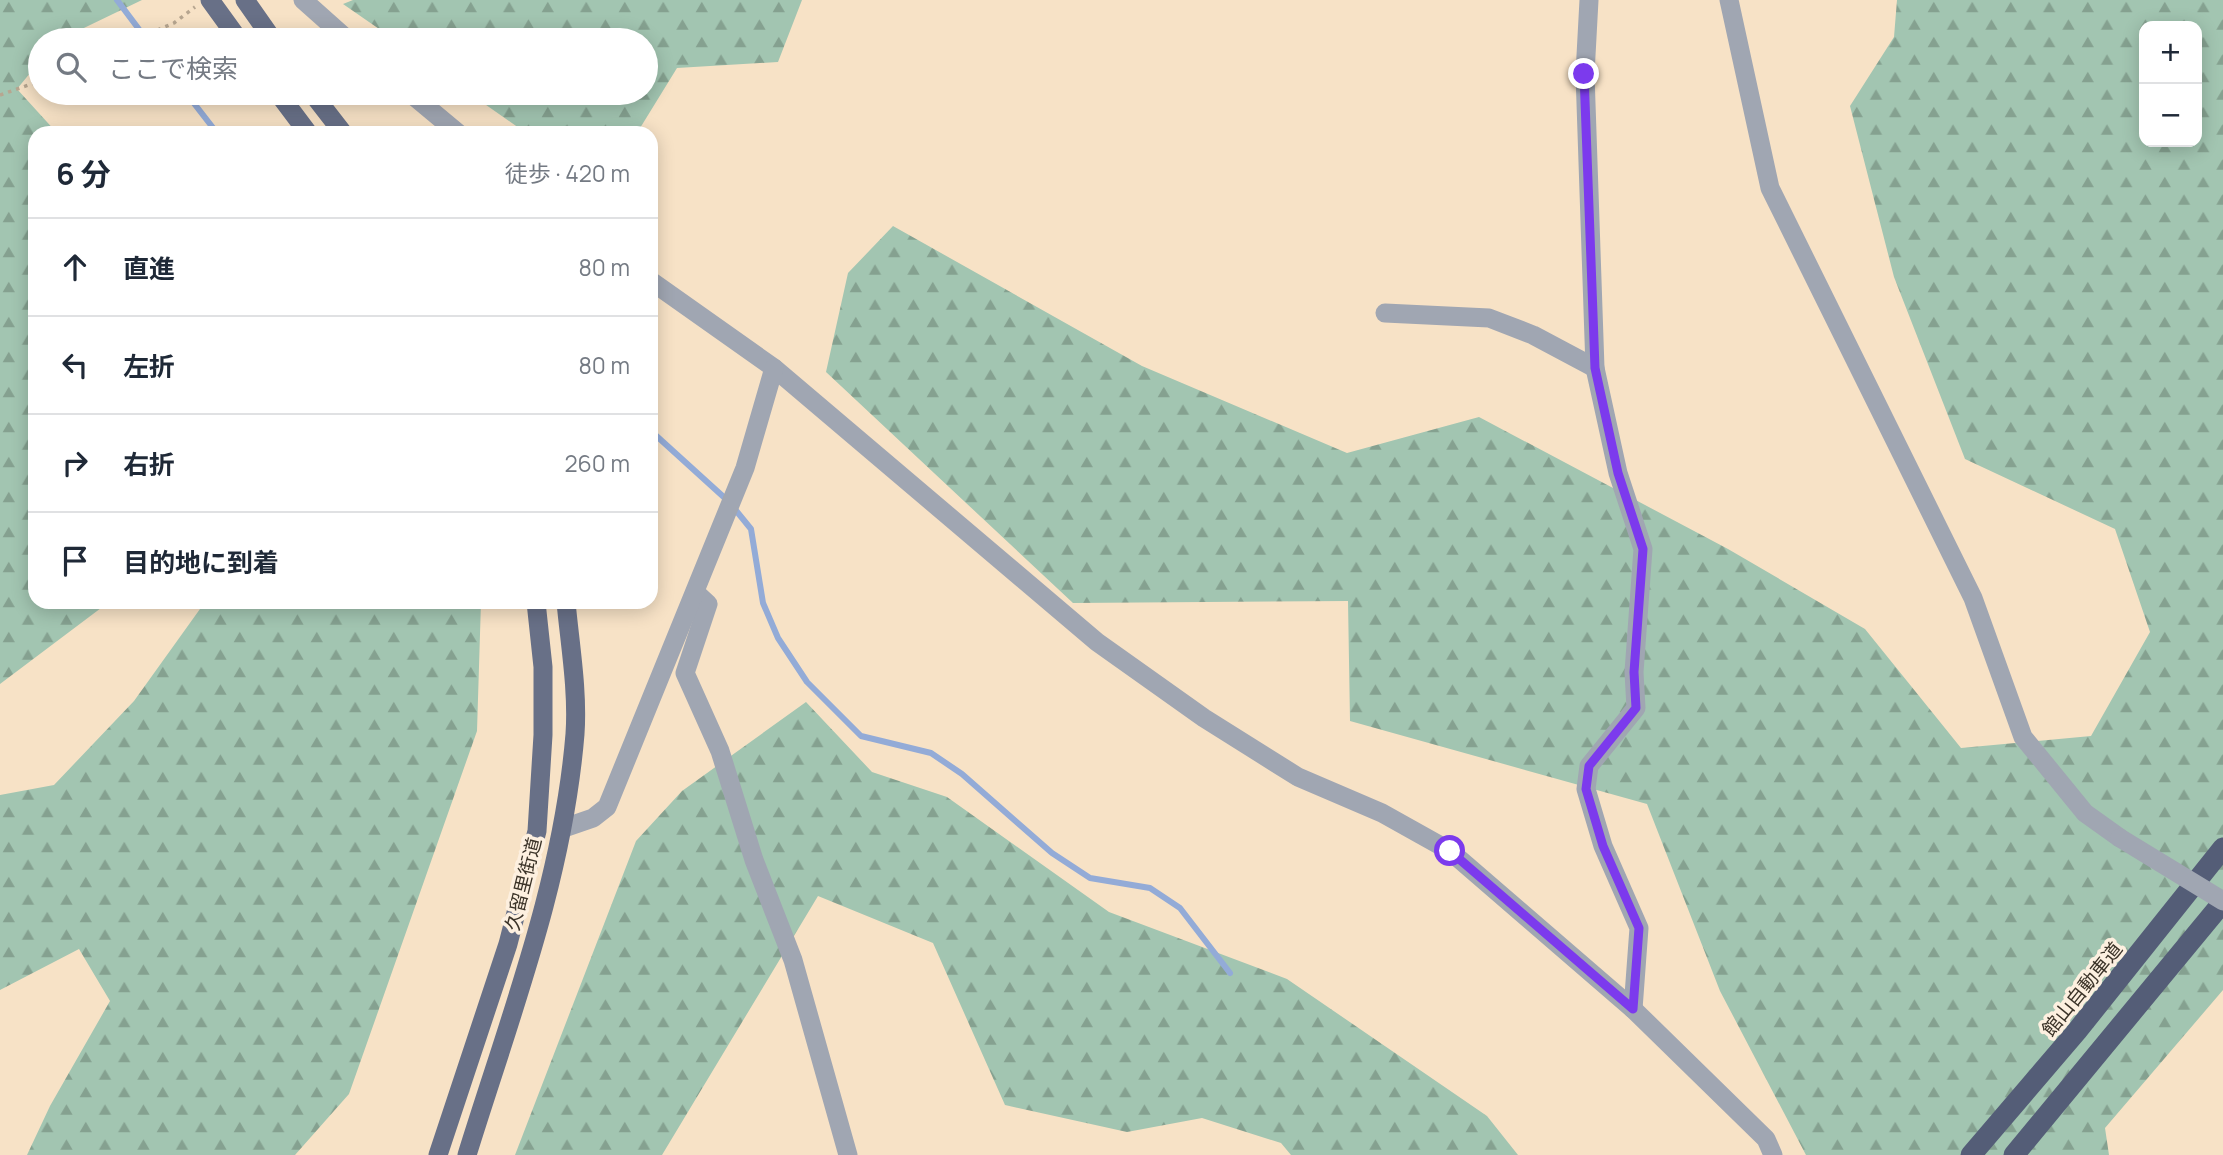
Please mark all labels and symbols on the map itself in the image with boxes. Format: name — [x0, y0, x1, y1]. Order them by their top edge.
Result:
route end — [1568, 58, 1599, 89]
street label: 久留里街道 — [499, 835, 547, 933]
route start — [1434, 835, 1465, 866]
street label: 館山自動車道 — [2036, 937, 2128, 1041]

